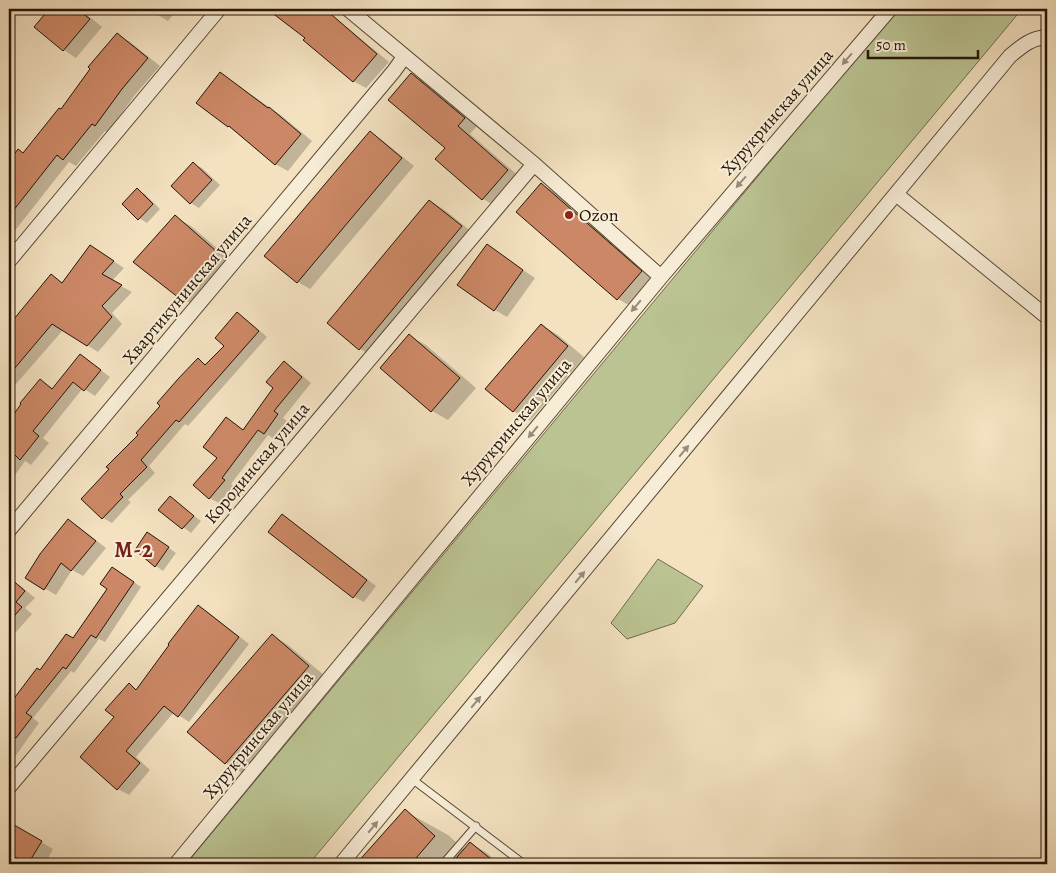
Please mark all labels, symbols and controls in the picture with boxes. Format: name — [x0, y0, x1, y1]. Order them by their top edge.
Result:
scale bar — [868, 28, 978, 60]
text: 50 m — [876, 35, 906, 55]
street label: Хурукринская улица — [715, 43, 839, 180]
one-way arrow — [842, 53, 853, 65]
one-way arrow — [736, 176, 747, 189]
place label: Ozon — [579, 203, 619, 227]
street label: Хвартикунинская улица — [117, 208, 257, 369]
marker: Ozon — [563, 209, 575, 221]
one-way arrow — [631, 299, 642, 312]
street label: Хурукринская улица — [455, 353, 577, 491]
street label: Кородинская улица — [199, 397, 315, 529]
one-way arrow — [527, 425, 538, 438]
one-way arrow — [678, 445, 689, 458]
district label: М-2 — [114, 535, 154, 565]
one-way arrow — [574, 571, 586, 583]
street label: Хурукринская улица — [197, 666, 319, 804]
one-way arrow — [471, 696, 482, 709]
one-way arrow — [367, 821, 378, 834]

